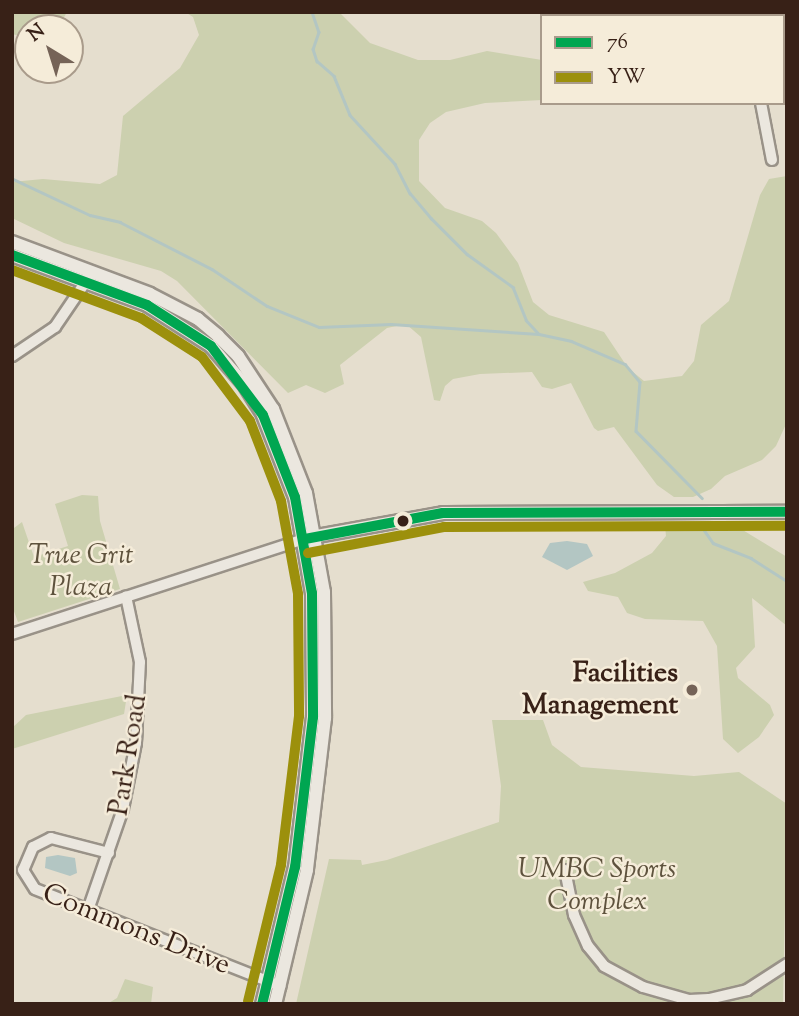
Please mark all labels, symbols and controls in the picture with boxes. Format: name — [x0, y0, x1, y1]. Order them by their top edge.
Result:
north arrow — [14, 14, 84, 84]
legend — [540, 14, 785, 105]
text: N — [23, 18, 51, 49]
text: 76 — [607, 28, 628, 58]
text: YW — [607, 63, 645, 93]
unlabelled marker — [396, 514, 410, 528]
park label: True Grit Plaza — [28, 539, 134, 605]
place label: Facilities Management — [522, 657, 678, 723]
marker: Facilities Management — [684, 682, 700, 698]
street label: Park Road — [103, 692, 155, 818]
park label: UMBC Sports Complex — [518, 853, 676, 919]
street label: Commons Drive — [37, 877, 235, 983]

